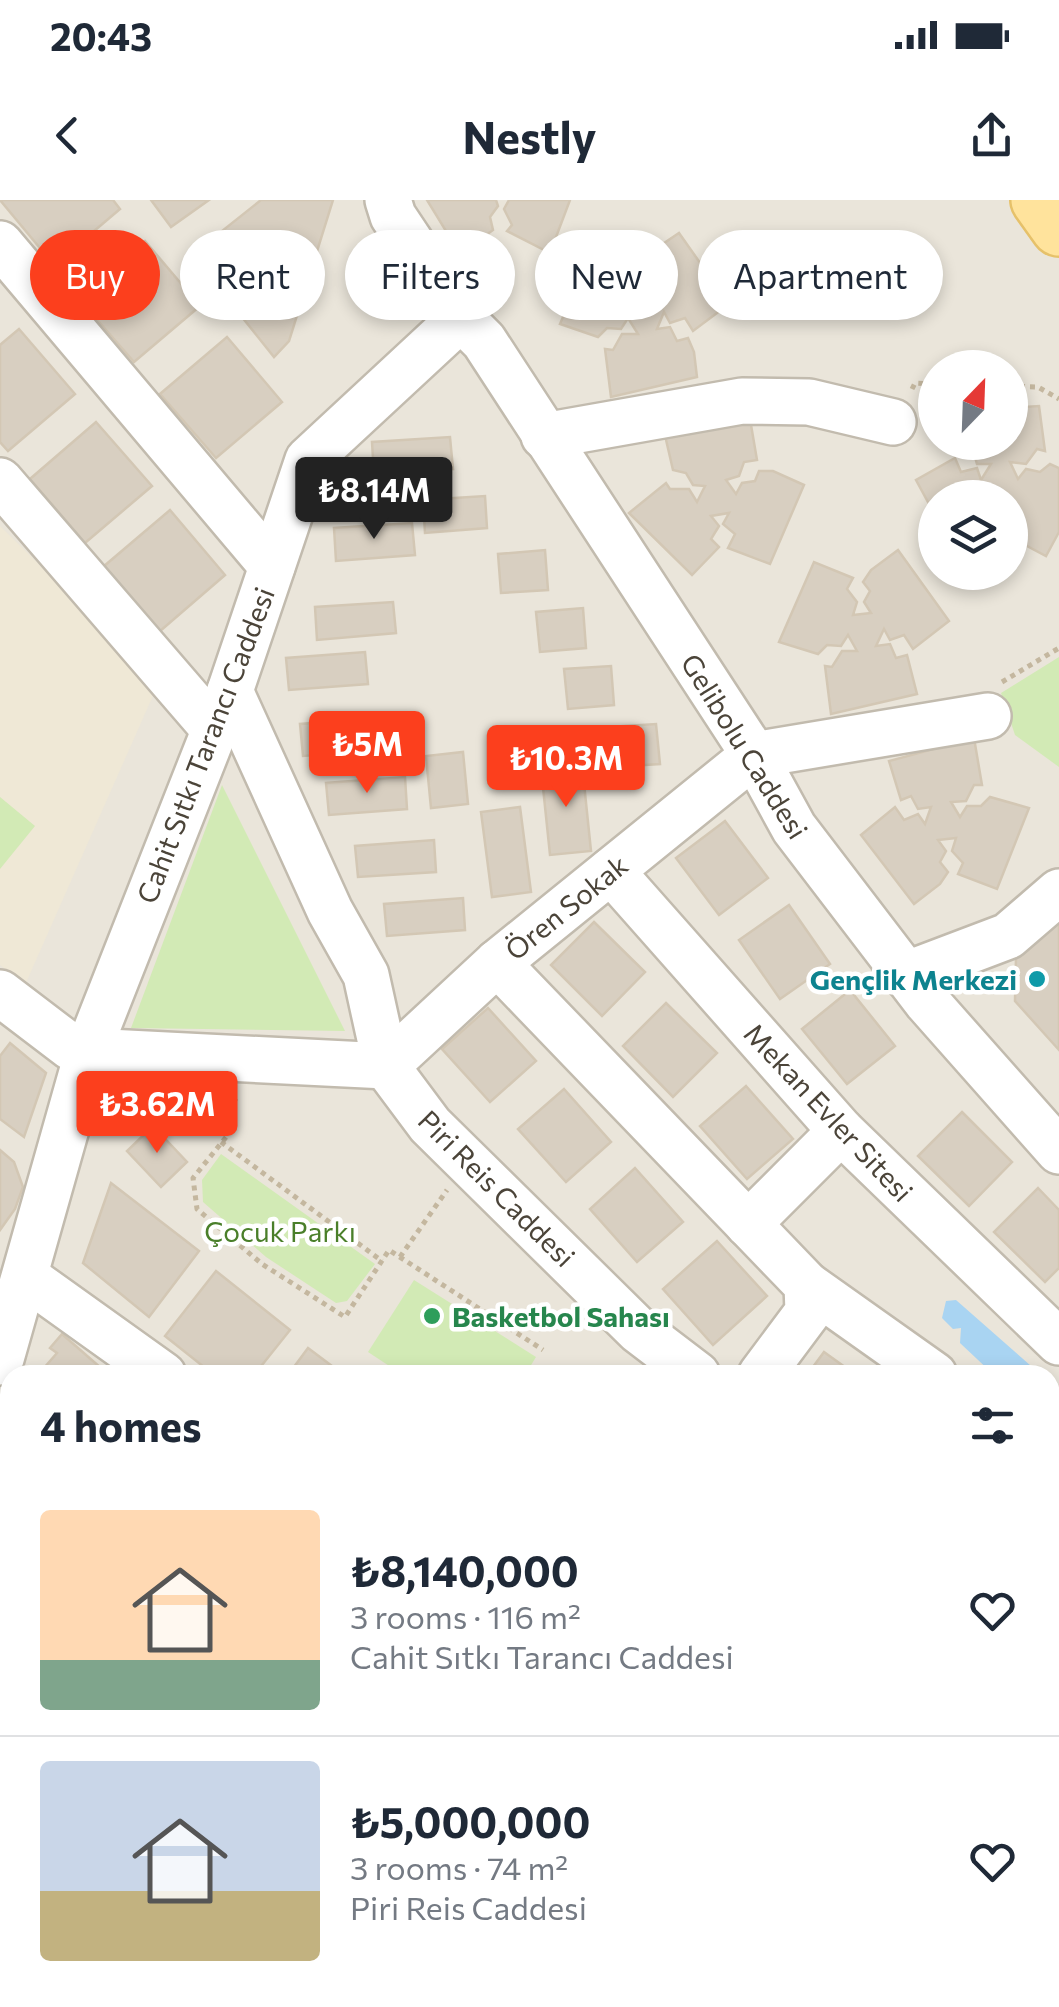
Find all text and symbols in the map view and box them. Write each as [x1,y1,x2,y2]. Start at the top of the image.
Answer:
text: 20:43 [50,12,152,59]
icon: back [40,108,95,163]
text: Nestly [462,108,597,163]
icon: share [964,108,1019,163]
chip: Buy [30,230,160,320]
chip: Rent [180,230,325,320]
chip: Filters [345,230,515,320]
chip: New [535,230,678,320]
chip: Apartment [698,230,943,320]
north arrow [918,350,1028,460]
map controls [918,350,1028,590]
pin: ₺8.14M [293,457,455,542]
text: ₺8.14M [317,469,431,509]
button: layers [918,480,1028,590]
street label: Cahit Sıtkı Tarancı Caddesi [129,582,281,908]
street label: Gelibolu Caddesi [674,647,816,845]
pin: ₺5M [319,711,415,796]
text: ₺5M [331,723,403,763]
pin: ₺10.3M [485,725,647,810]
text: ₺10.3M [509,737,623,777]
street label: Ören Sokak [498,847,634,967]
place label: Gençlik Merkezi [810,962,1017,996]
marker: Gençlik Merkezi [1026,968,1048,990]
street label: Mekan Evler Sitesi [738,1016,920,1208]
pin: ₺3.62M [76,1071,238,1156]
text: ₺3.62M [99,1083,215,1123]
street label: Piri Reis Caddesi [412,1103,582,1273]
park label: Çocuk Parkı [204,1214,356,1248]
place label: Basketbol Sahası [452,1299,670,1333]
marker: Basketbol Sahası [421,1305,443,1327]
icon: filters [965,1398,1020,1453]
text: 4 homes [40,1399,202,1451]
text: ₺8,140,000 [350,1544,579,1596]
icon: home [120,1550,240,1670]
icon: heart [965,1583,1020,1638]
text: 3 rooms · 116 m² [350,1596,581,1636]
text: Cahit Sıtkı Tarancı Caddesi [350,1636,734,1676]
text: ₺5,000,000 [350,1795,590,1847]
icon: home [120,1801,240,1921]
icon: heart [965,1834,1020,1889]
text: 3 rooms · 74 m² [350,1847,568,1887]
text: Piri Reis Caddesi [350,1887,587,1927]

